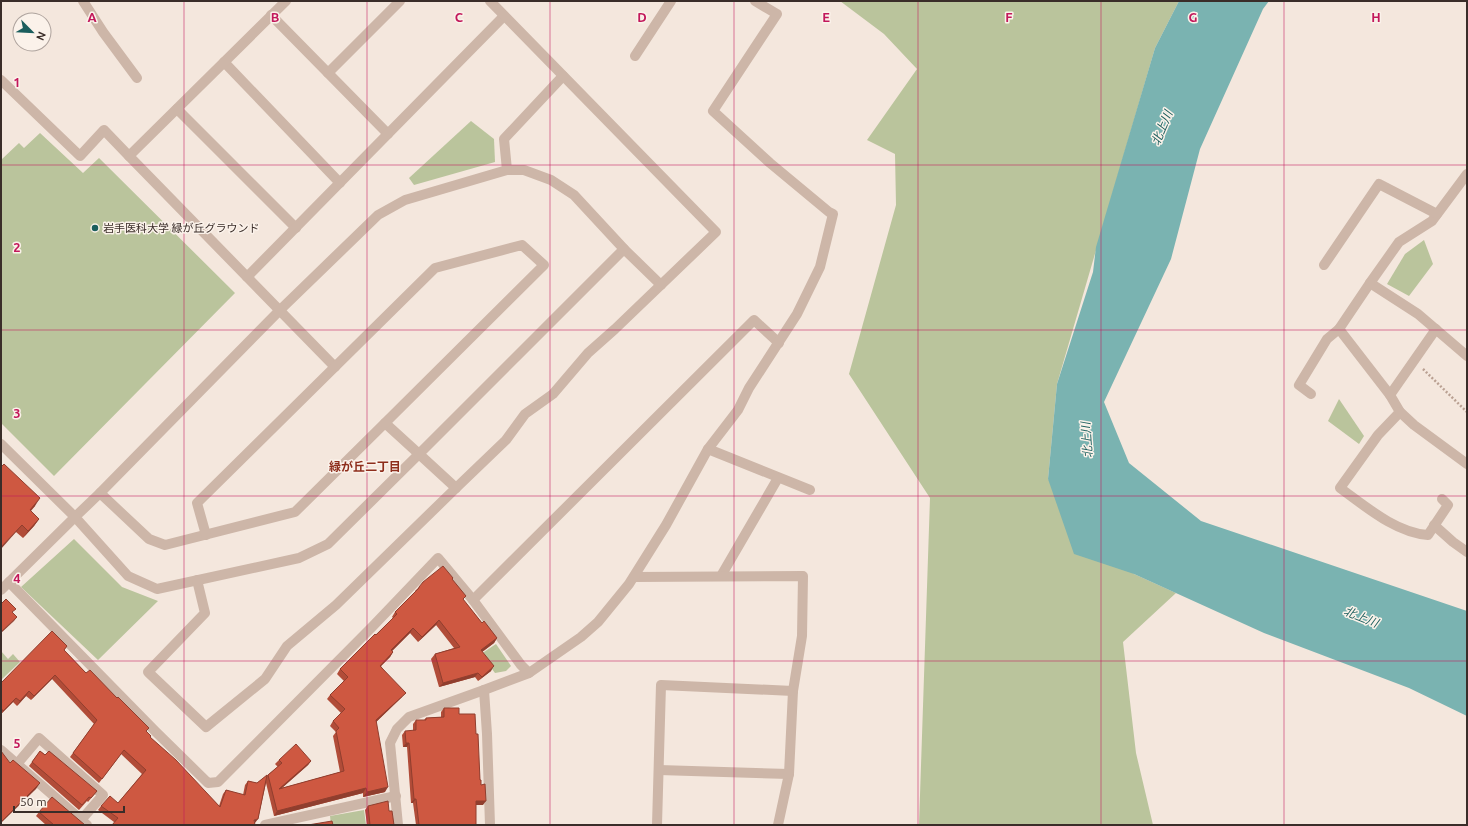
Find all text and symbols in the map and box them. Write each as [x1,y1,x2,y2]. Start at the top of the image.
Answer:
text: A [87,10,97,24]
text: B [271,10,280,24]
text: C [455,10,464,24]
text: D [637,10,647,24]
text: E [822,10,830,24]
text: F [1005,10,1013,24]
text: G [1189,10,1198,24]
text: H [1371,10,1381,24]
north arrow [12,12,52,52]
text: N [34,30,48,42]
text: 1 [13,75,21,89]
water label: 北上川 [1149,107,1175,147]
place label: 岩手医科大学 緑が丘グラウンド [103,222,260,234]
marker: 岩手医科大学 緑が丘グラウンド [90,223,100,233]
text: 2 [13,240,21,254]
text: 3 [13,406,21,420]
water label: 北上川 [1079,420,1094,458]
district label: 緑が丘二丁目 [329,460,401,473]
text: 4 [13,571,21,585]
water label: 北上川 [1342,604,1382,630]
text: 5 [13,736,21,750]
scale bar [14,788,124,814]
text: 50 m [20,795,47,808]

